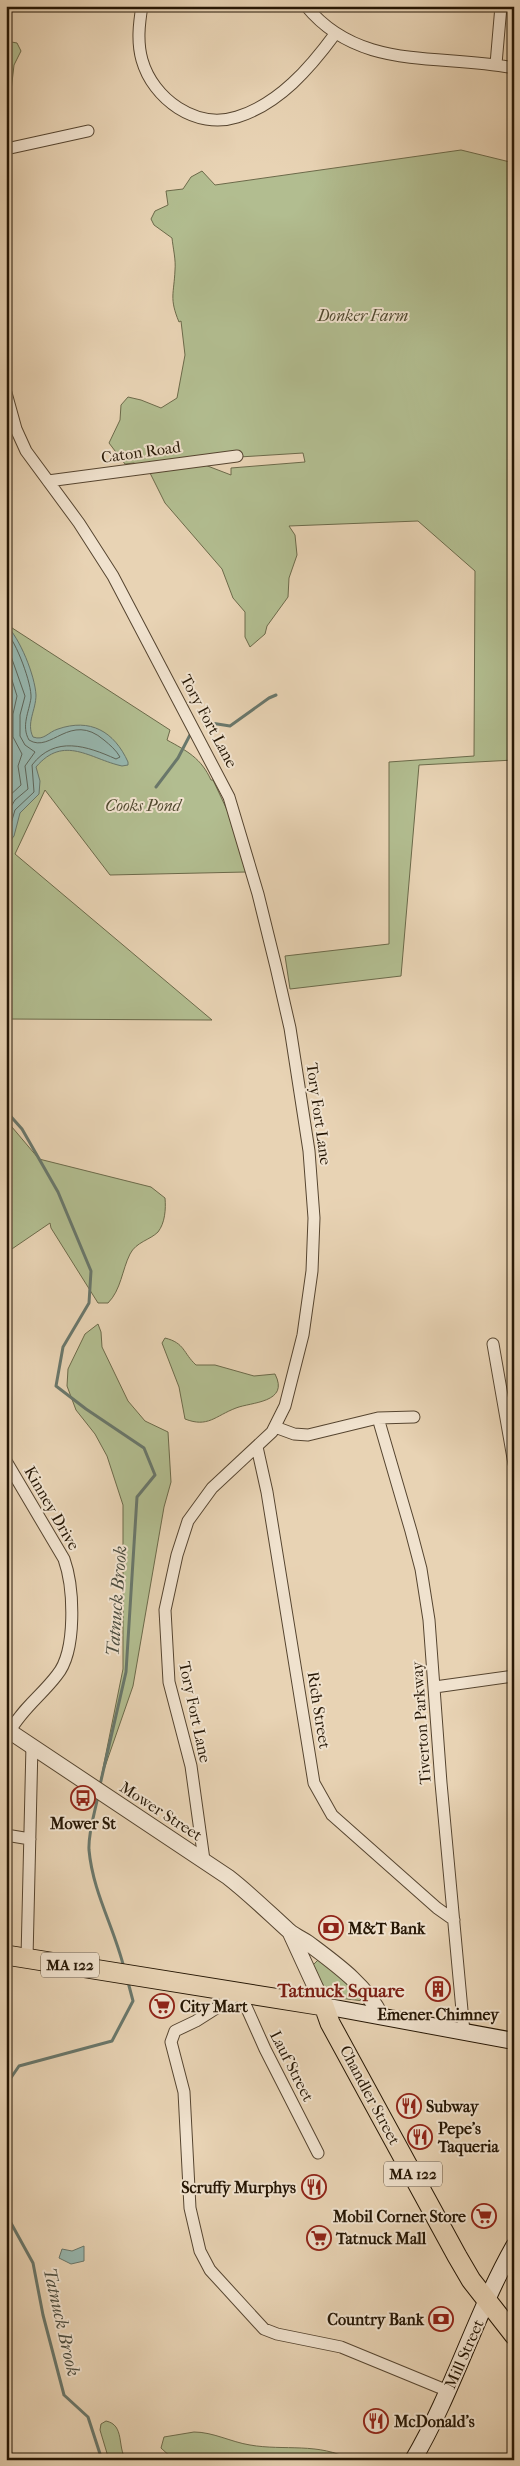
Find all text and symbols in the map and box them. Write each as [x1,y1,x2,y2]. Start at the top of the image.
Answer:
park label: Donker Farm [317,306,409,325]
street label: Caton Road [100,437,182,467]
street label: Tory Fort Lane [176,671,242,771]
park label: Cooks Pond [105,796,183,815]
street label: Tory Fort Lane [302,1062,336,1166]
street label: Kinney Drive [20,1463,84,1553]
water label: Tatnuck Brook [103,1545,131,1657]
street label: Tory Fort Lane [175,1660,215,1764]
street label: Tiverton Parkway [407,1660,435,1785]
street label: Rich Street [304,1670,335,1750]
street label: Mower Street [116,1777,206,1845]
bus stop icon: Mower St [70,1785,96,1811]
place label: Mower St [49,1814,116,1833]
bank icon: M&T Bank [318,1915,344,1941]
place label: M&T Bank [347,1919,426,1938]
road number: MA 122 [41,1952,99,1978]
building icon: Emener Chimney [425,1976,451,2002]
district label: Tatnuck Square [276,1980,405,2002]
supermarket icon: City Mart [149,1993,175,2019]
place label: City Mart [180,1997,248,2017]
place label: Emener Chimney [377,2005,500,2025]
street label: Lauf Street [266,2027,318,2105]
street label: Chandler Street [336,2042,404,2148]
restaurant icon: Subway [396,2093,422,2119]
place label: Subway [426,2097,480,2117]
place label: Pepe's Taqueria [437,2119,500,2157]
restaurant icon: Pepe's Taqueria [407,2124,433,2150]
road number: MA 122 [384,2162,442,2186]
restaurant icon: Scruffy Murphys [301,2174,327,2200]
place label: Scruffy Murphys [181,2178,296,2198]
supermarket icon: Mobil Corner Store [471,2203,497,2229]
place label: Mobil Corner Store [332,2207,466,2226]
supermarket icon: Tatnuck Mall [306,2225,332,2251]
place label: Tatnuck Mall [335,2229,427,2248]
water label: Tatnuck Brook [38,2266,84,2378]
bank icon: Country Bank [428,2306,454,2332]
place label: Country Bank [327,2310,425,2330]
street label: Mill Street [440,2316,488,2392]
restaurant icon: McDonald's [363,2408,389,2434]
place label: McDonald's [393,2412,475,2431]

